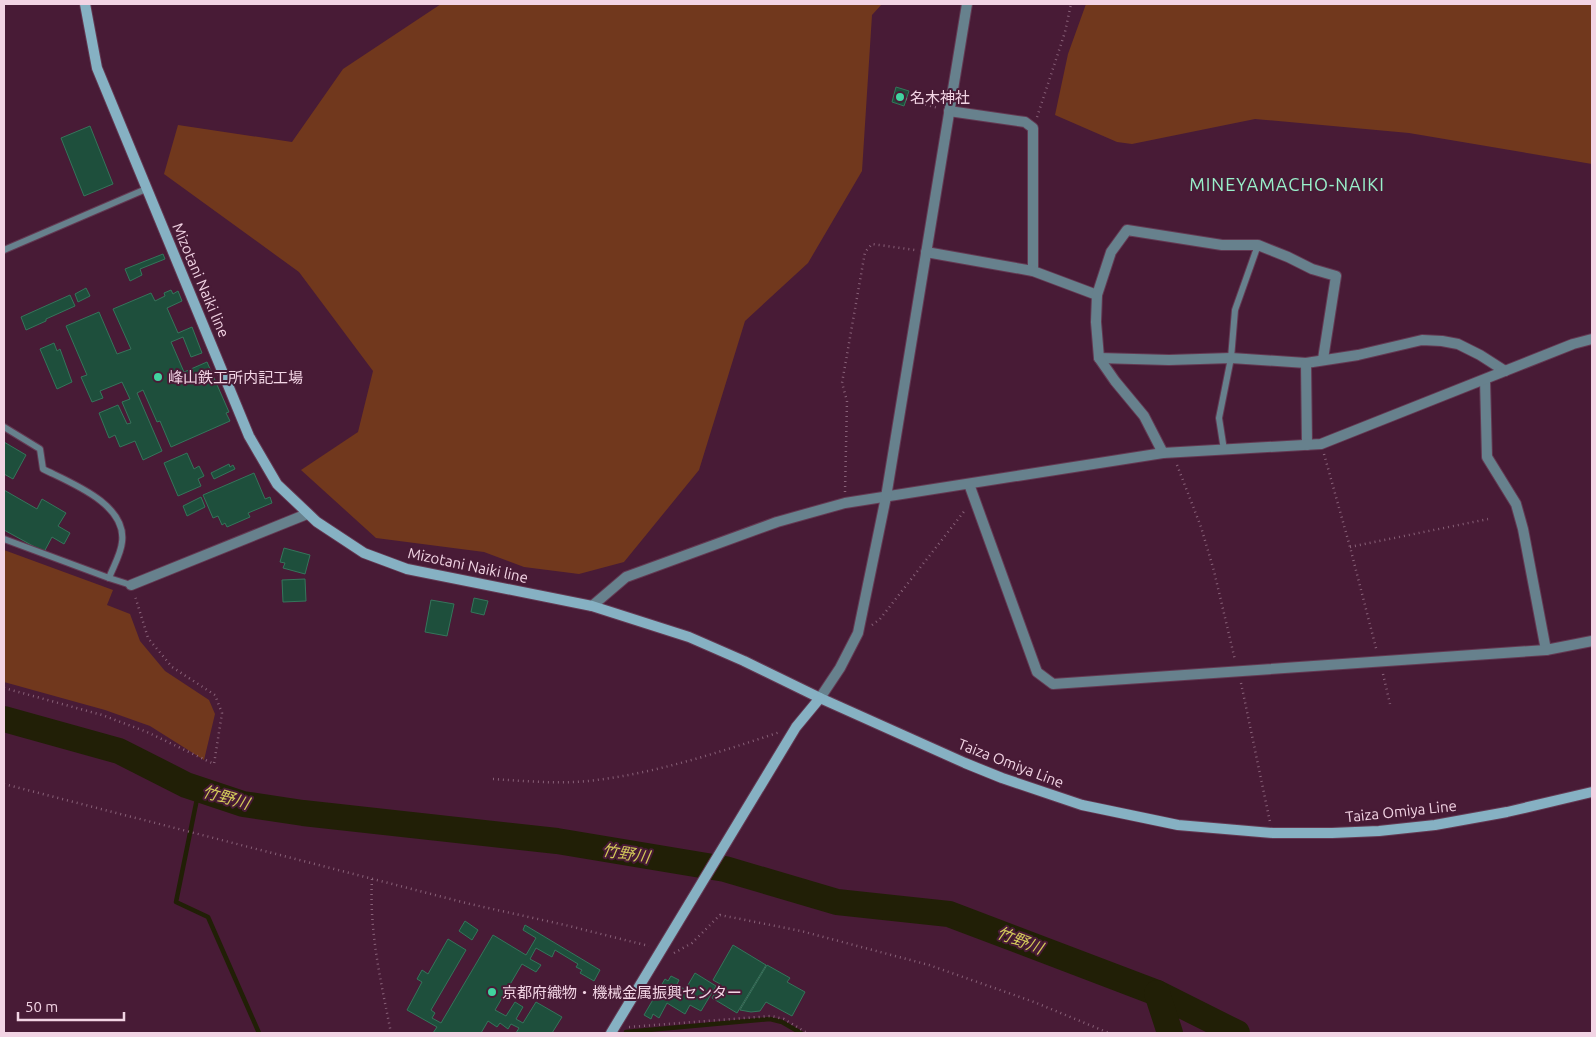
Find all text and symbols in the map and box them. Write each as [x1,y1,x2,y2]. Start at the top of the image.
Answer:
place label: 名木神社 [910,89,970,106]
marker: 名木神社 [894,91,906,103]
district label: MINEYAMACHO-NAIKI [1189,174,1385,194]
street label: Mizotani Naiki line [169,220,233,340]
place label: 峰山鉄工所内記工場 [168,369,303,386]
marker: 峰山鉄工所内記工場 [152,371,164,383]
street label: Mizotani Naiki line [406,544,530,586]
street label: Taiza Omiya Line [956,735,1066,791]
water label: 竹野川 [200,782,253,813]
street label: Taiza Omiya Line [1345,797,1457,825]
water label: 竹野川 [601,840,653,866]
water label: 竹野川 [994,923,1047,958]
place label: 京都府織物・機械金属振興センター [502,984,742,1001]
marker: 京都府織物・機械金属振興センター [486,986,498,998]
scale bar [18,990,124,1022]
text: 50 m [25,998,58,1015]

